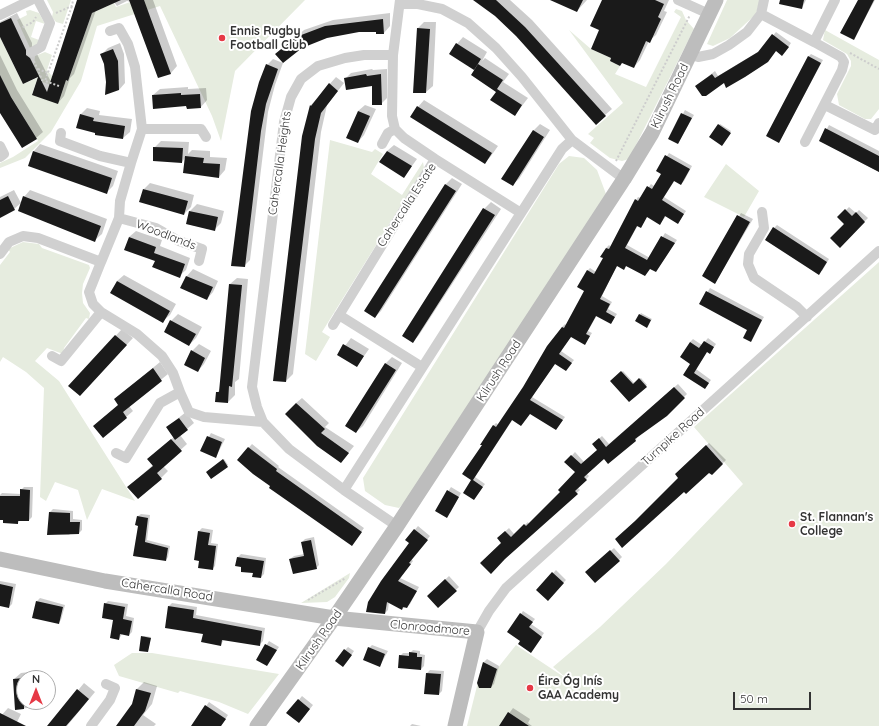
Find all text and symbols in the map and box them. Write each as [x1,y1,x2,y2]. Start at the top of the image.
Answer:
place label: Ennis Rugby Football Club [230,24,307,52]
marker: Ennis Rugby Football Club [217,33,227,43]
street label: Kilrush Road [648,61,692,131]
street label: Cahercalla Heights [266,110,294,216]
street label: Cahercalla Estate [374,160,440,250]
street label: Woodlands [134,217,198,253]
street label: Kilrush Road [474,338,524,404]
street label: Turnpike Road [638,405,708,469]
place label: St. Flannan's College [800,510,873,538]
marker: St. Flannan's College [787,519,797,529]
street label: Cahercalla Road [120,576,214,604]
street label: Kilrush Road [293,607,345,673]
street label: Clonroadmore [389,617,471,639]
north arrow [16,670,56,710]
text: N [32,672,40,686]
place label: Éire Óg Inís GAA Academy [538,674,619,702]
marker: Éire Óg Inís GAA Academy [525,683,535,693]
scale bar [735,684,813,710]
text: 50 m [740,691,768,706]

